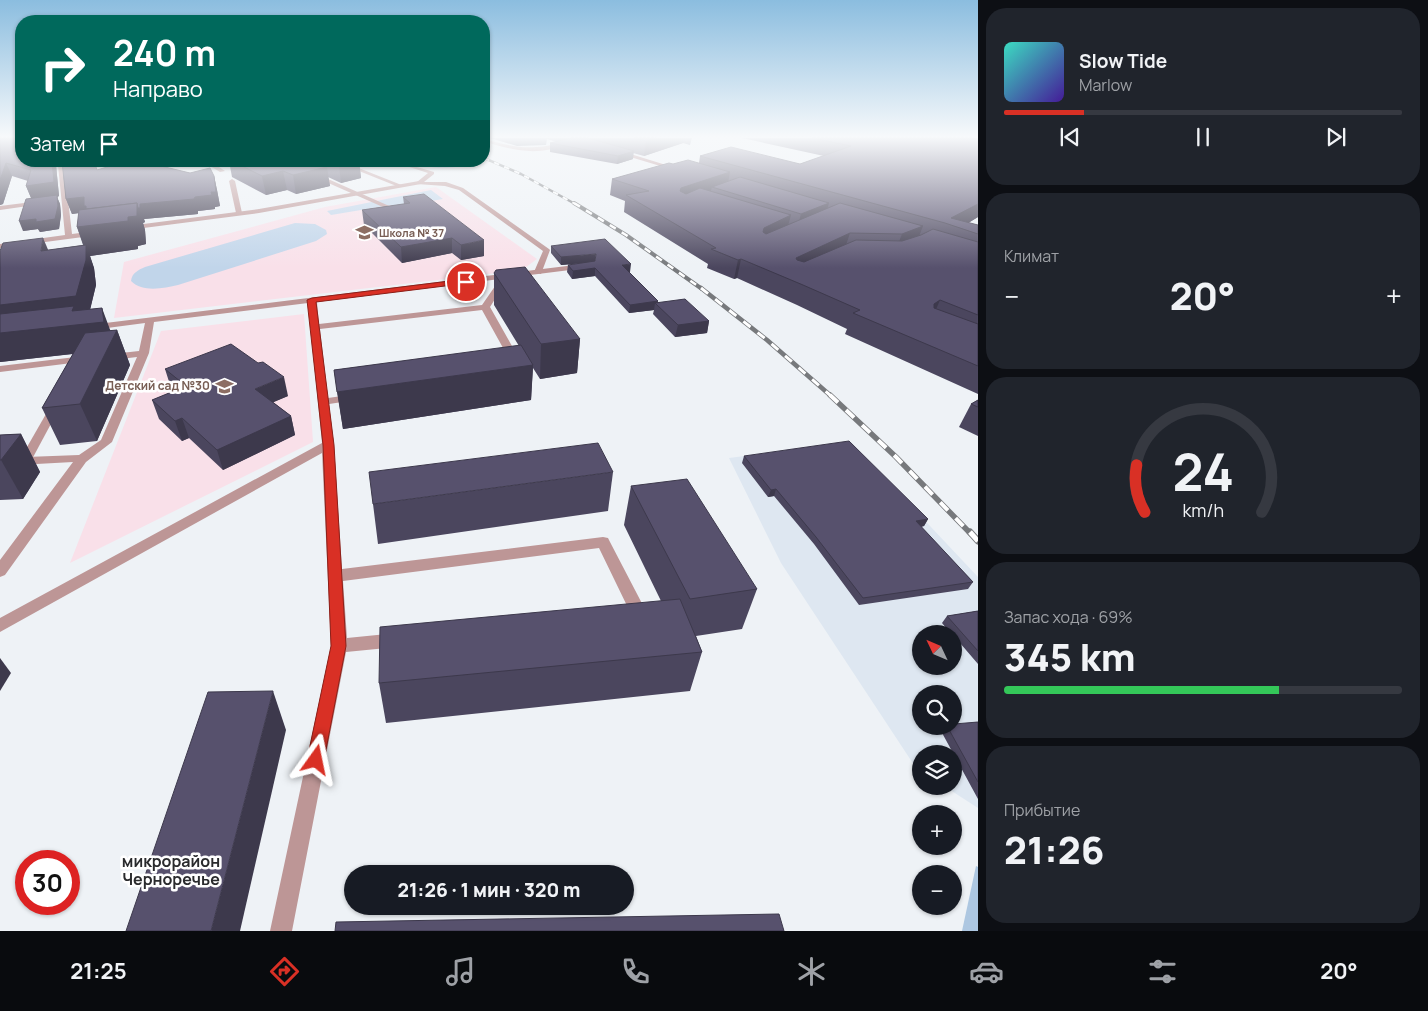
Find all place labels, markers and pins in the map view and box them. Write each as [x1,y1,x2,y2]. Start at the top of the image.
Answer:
school or university icon: Школа № 37 [355,223,375,243]
place label: Школа № 37 [379,225,444,240]
pin [445,261,487,303]
school or university icon: Детский сад №30 [214,376,234,396]
place label: Детский сад №30 [105,377,210,394]

